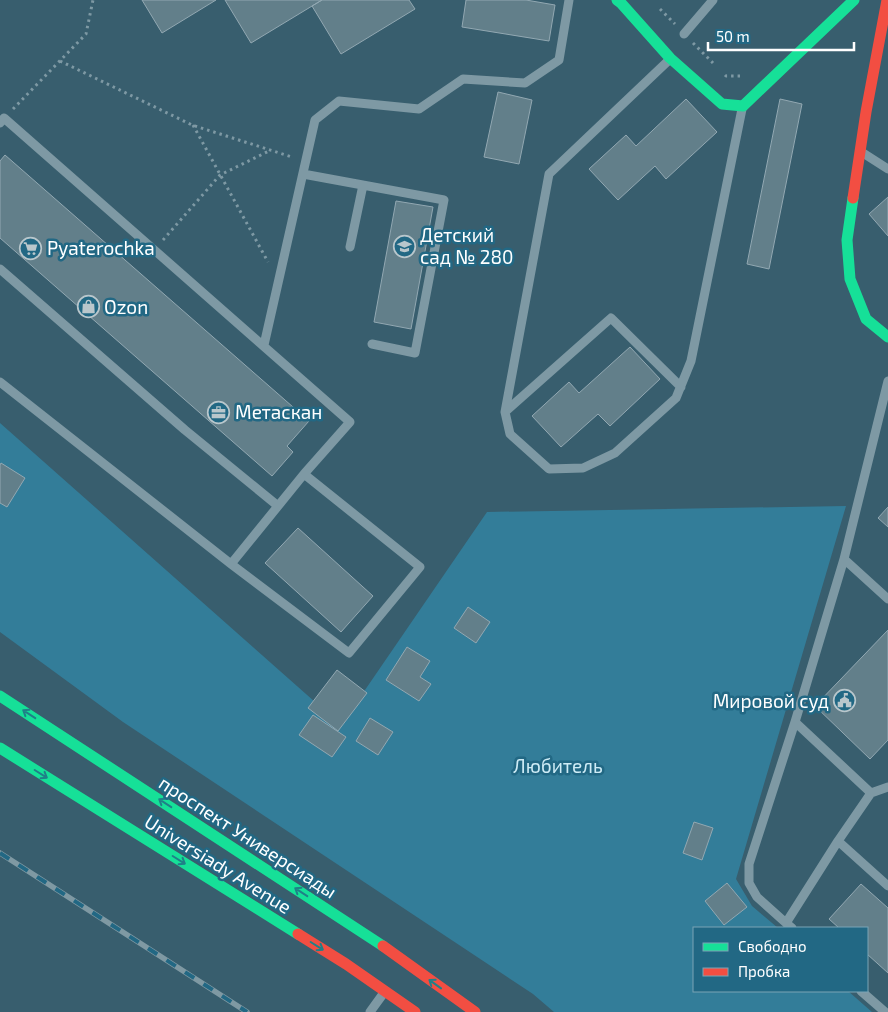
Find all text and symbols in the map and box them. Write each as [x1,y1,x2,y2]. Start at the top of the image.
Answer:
scale bar [708,20,854,52]
text: 50 m [716,27,750,45]
place label: Детский сад № 280 [420,223,513,268]
school or university icon: Детский сад № 280 [392,234,416,258]
supermarket icon: Pyaterochka [19,236,43,260]
place label: Pyaterochka [47,236,155,259]
shop icon: Ozon [76,295,100,319]
place label: Ozon [104,295,148,318]
office icon: Метаскан [207,400,231,424]
place label: Метаскан [235,400,322,423]
place label: Мировой суд [713,689,829,713]
public building icon: Мировой суд [833,689,857,713]
one-way arrow [22,709,36,719]
park label: Любитель [513,754,603,777]
one-way arrow [34,769,48,779]
street label: проспект Универсиады [155,771,341,903]
one-way arrow [158,798,172,808]
street label: Universiady Avenue [141,809,296,918]
one-way arrow [172,855,186,865]
one-way arrow [294,887,308,897]
legend [693,927,868,992]
text: Свободно [738,937,807,955]
one-way arrow [310,941,324,951]
text: Пробка [738,962,790,980]
one-way arrow [428,979,442,989]

